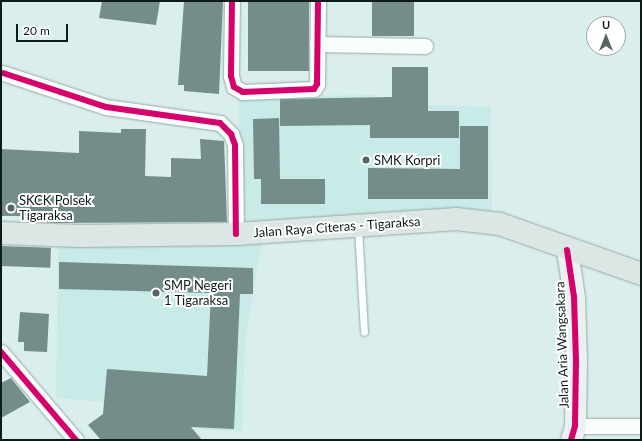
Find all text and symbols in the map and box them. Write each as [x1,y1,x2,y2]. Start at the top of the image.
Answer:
scale bar [18,16,70,42]
north arrow [586,16,626,56]
text: U [602,18,610,31]
text: 20 m [23,23,50,38]
place label: SMK Korpri [374,152,440,168]
marker: SMK Korpri [361,155,371,165]
place label: SKCK Polsek Tigaraksa [19,193,92,224]
marker: SKCK Polsek Tigaraksa [6,203,16,213]
street label: Jalan Raya Citeras - Tigaraksa [253,213,421,241]
place label: SMP Negeri 1 Tigaraksa [164,278,232,309]
street label: Jalan Aria Wangsakara [552,281,572,409]
marker: SMP Negeri 1 Tigaraksa [151,288,161,298]

